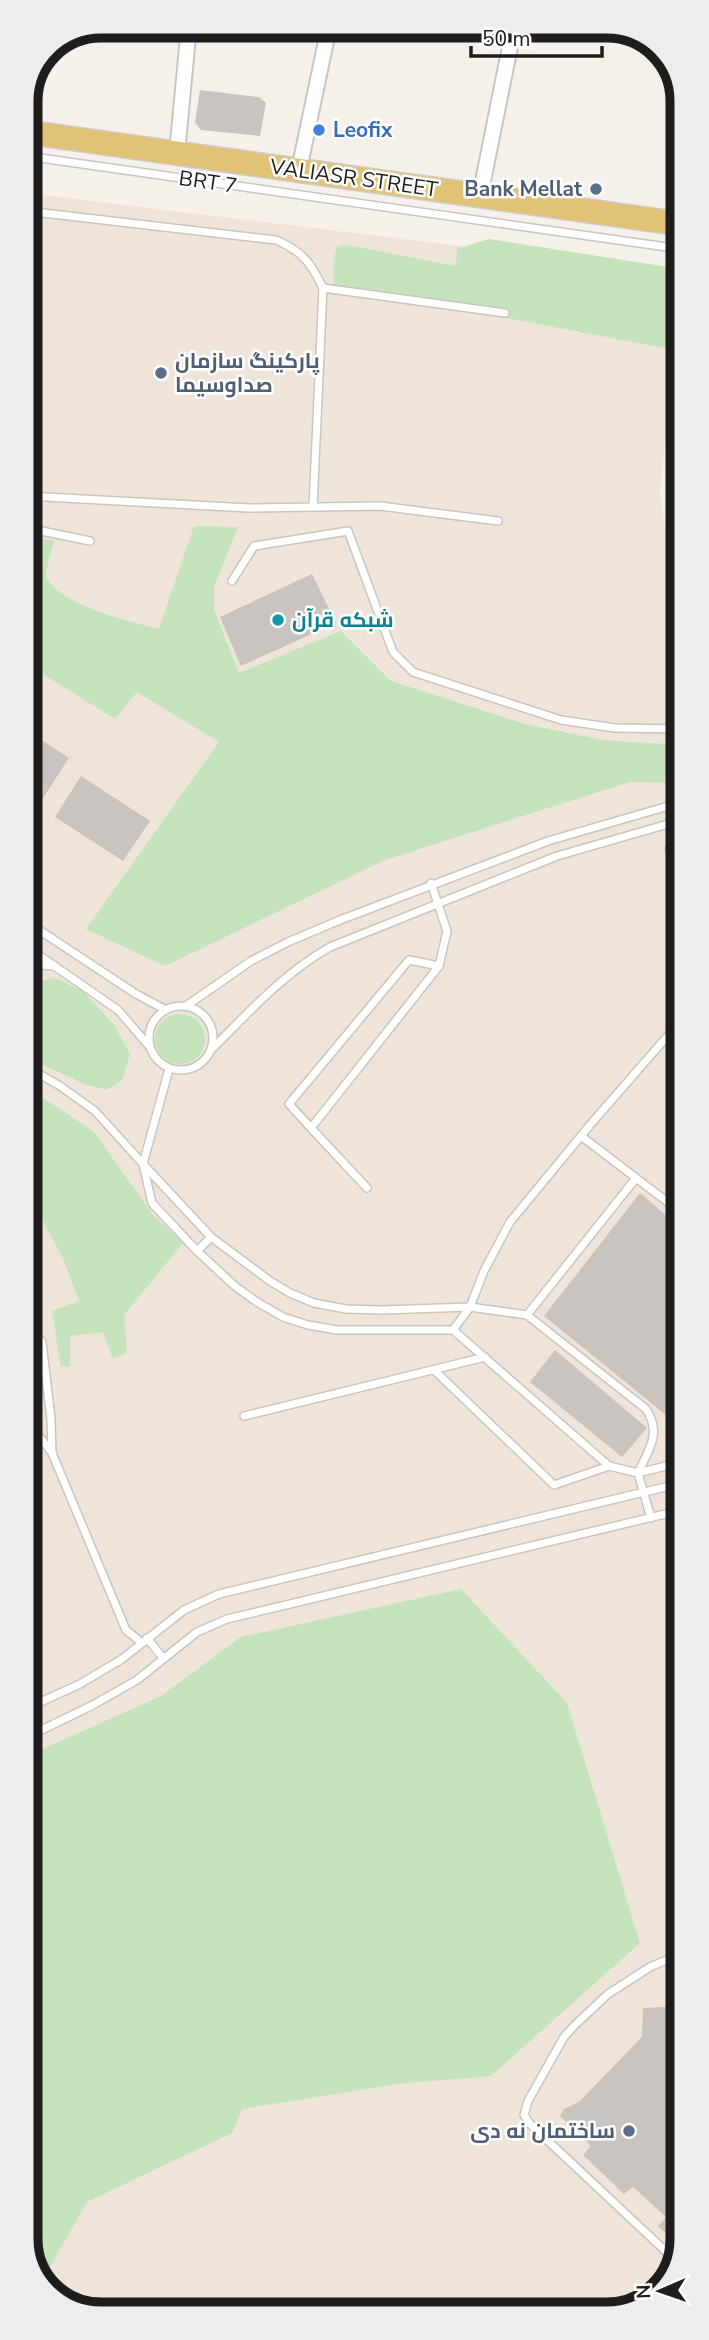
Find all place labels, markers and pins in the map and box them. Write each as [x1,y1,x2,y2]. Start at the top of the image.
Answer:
place label: Leofix [333,116,393,144]
marker: Leofix [311,122,327,138]
place label: Bank Mellat [464,175,583,203]
marker: Bank Mellat [588,181,604,197]
place label: پارکینگ سازمان صداوسیما [175,347,320,399]
marker: پارکینگ سازمان صداوسیما [153,365,169,381]
place label: شبکه قرآن [292,606,394,634]
marker: شبکه قرآن [270,612,286,628]
place label: ساختمان نه دی [470,2117,615,2145]
marker: ساختمان نه دی [621,2123,637,2139]

